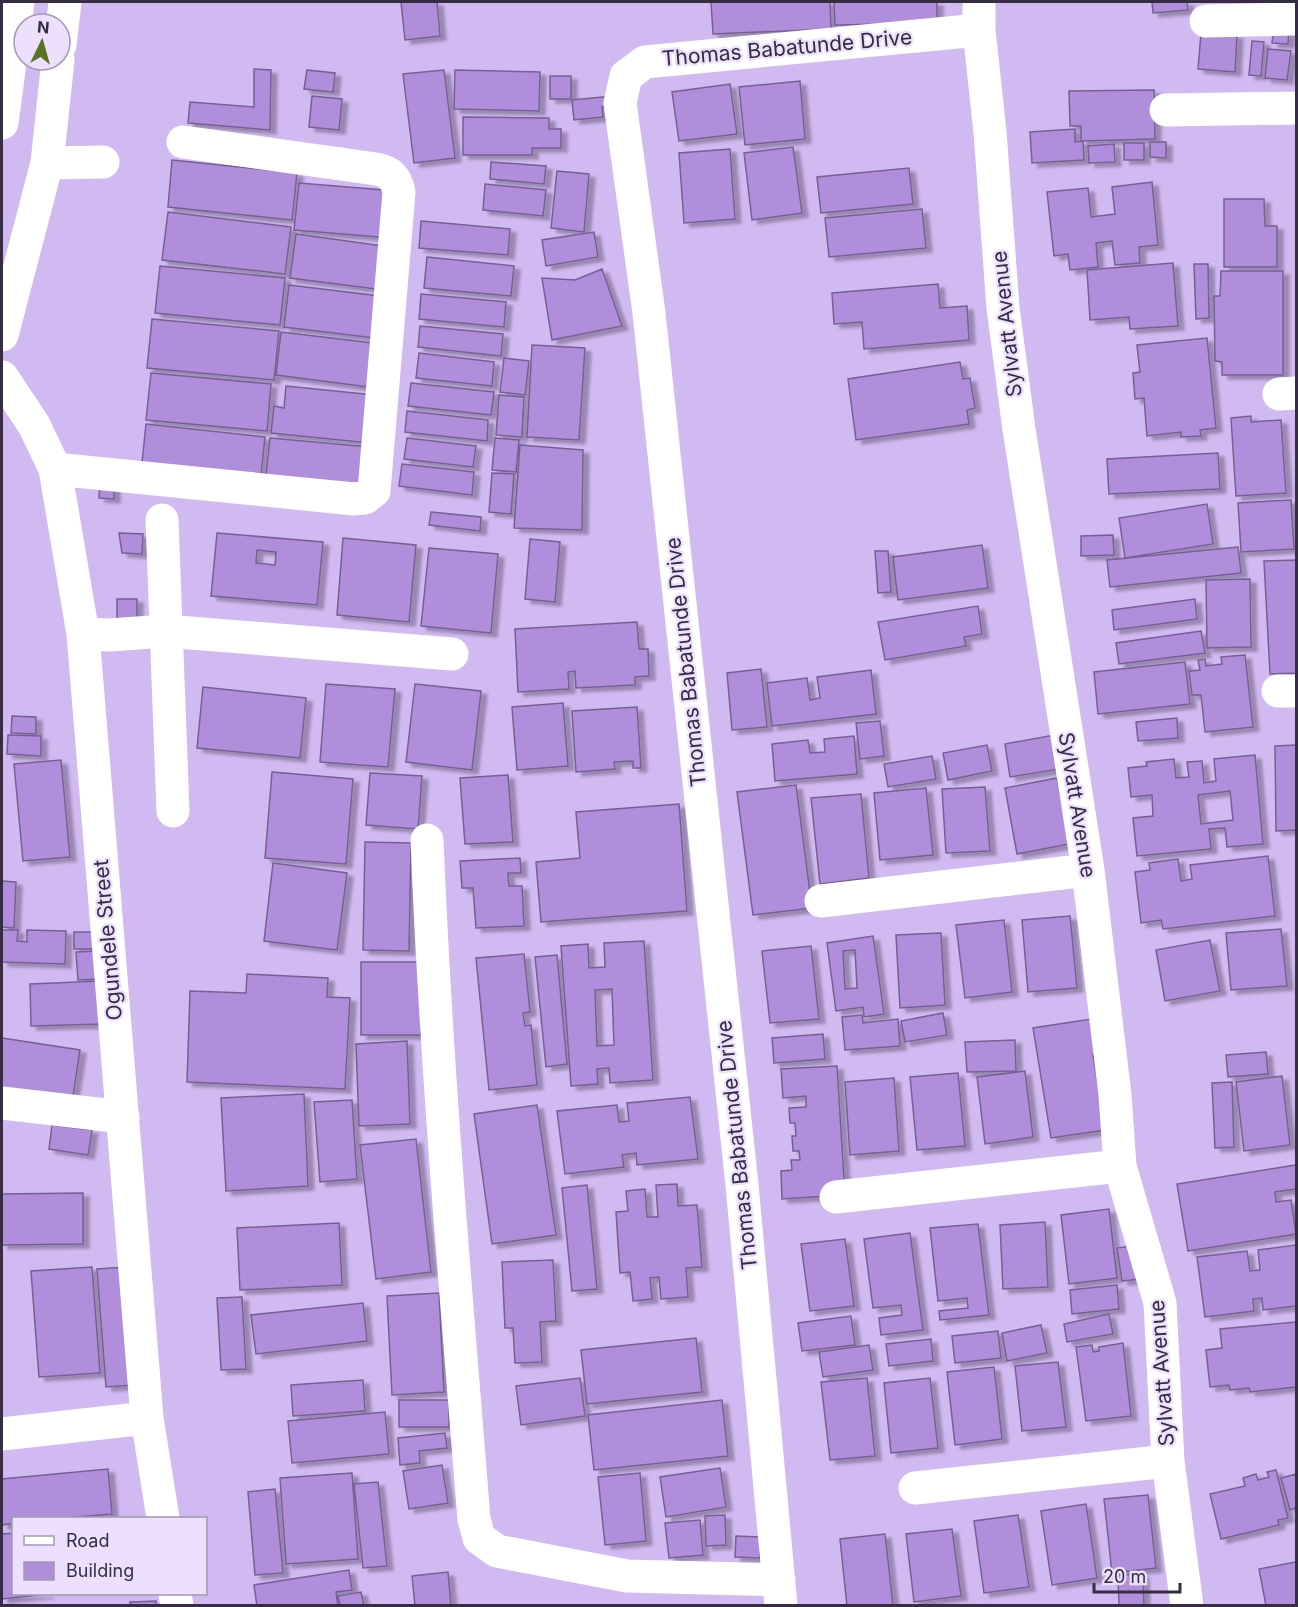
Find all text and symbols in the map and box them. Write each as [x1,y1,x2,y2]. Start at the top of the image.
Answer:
north arrow [12,12,72,72]
text: N [36,17,50,38]
street label: Thomas Babatunde Drive [661,24,913,71]
street label: Sylvatt Avenue [986,250,1027,398]
street label: Thomas Babatunde Drive [660,536,711,788]
street label: Sylvatt Avenue [1054,730,1101,879]
street label: Ogundele Street [88,858,127,1022]
street label: Thomas Babatunde Drive [711,1019,762,1271]
street label: Sylvatt Avenue [1144,1299,1179,1447]
legend [12,1517,207,1595]
text: Road [66,1530,109,1551]
scale bar [1094,1556,1180,1594]
text: Building [66,1560,134,1581]
text: 20 m [1103,1566,1146,1587]

